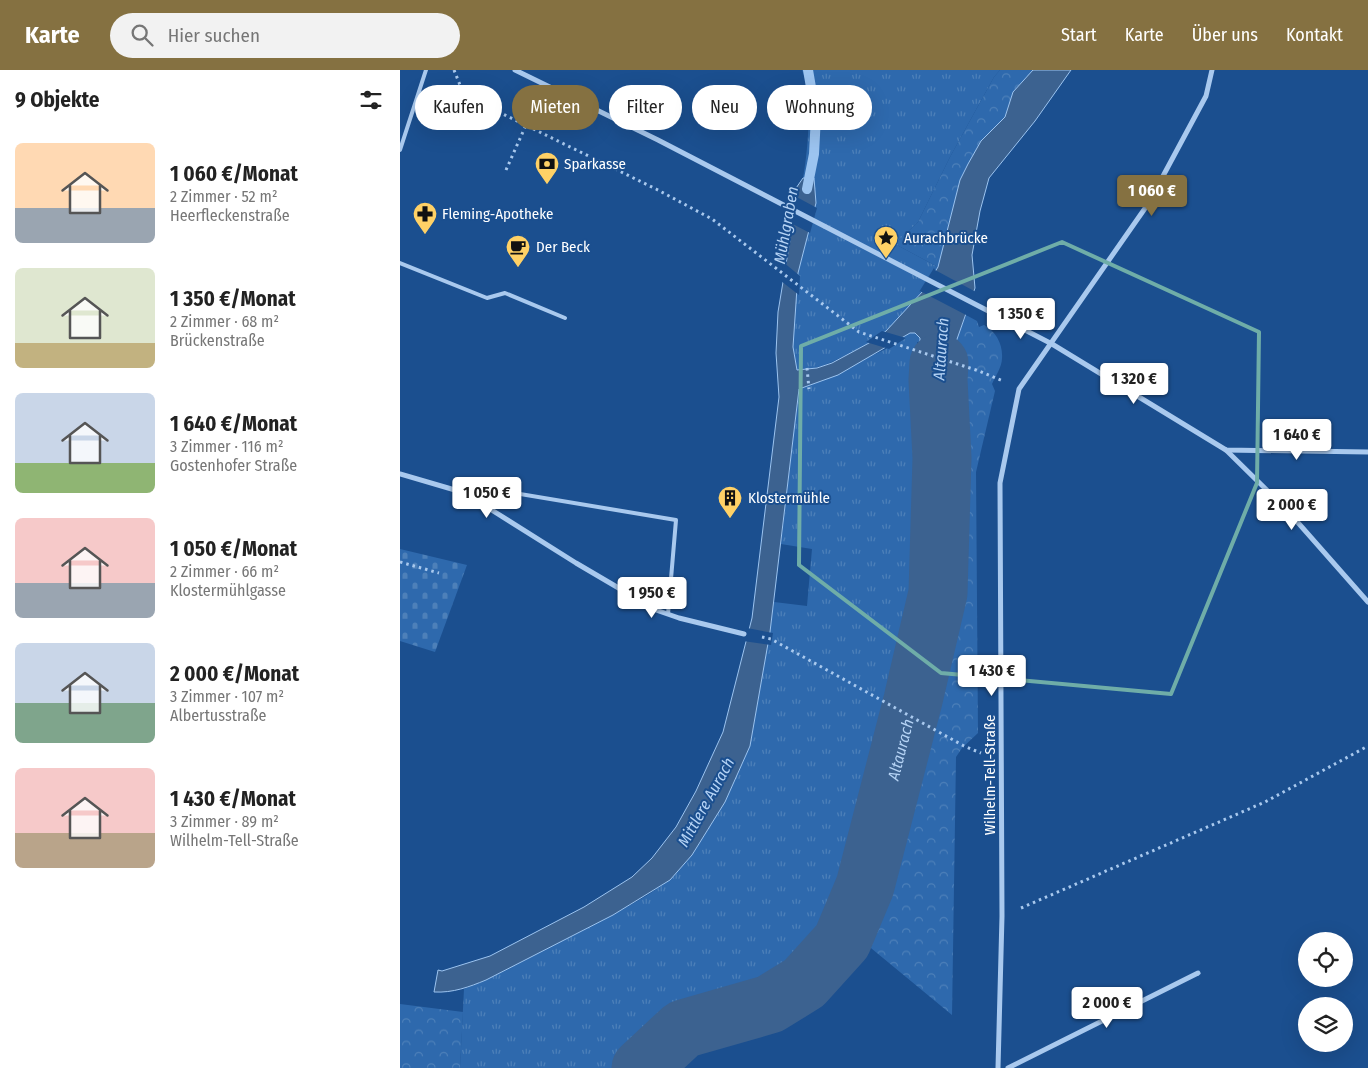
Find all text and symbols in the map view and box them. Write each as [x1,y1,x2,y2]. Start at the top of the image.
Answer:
search box [110,13,460,58]
text: Karte [25,21,80,49]
icon: search [128,21,156,49]
text: Hier suchen [168,24,260,47]
text: Start [1061,24,1097,46]
text: Karte [1125,24,1164,46]
text: Über uns [1192,24,1258,46]
text: Kontakt [1286,24,1343,46]
chip: Kaufen [415,85,502,130]
chip: Mieten [512,85,599,130]
chip: Filter [609,85,682,130]
chip: Neu [692,85,757,130]
chip: Wohnung [767,85,872,130]
icon: filters [357,86,385,114]
text: 9 Objekte [15,87,99,113]
bank icon: Sparkasse [534,151,560,185]
place label: Sparkasse [564,155,626,173]
text: 1 060 €/Monat [170,161,298,187]
icon: home [55,163,115,223]
pin: 1 060 € [1106,174,1198,217]
text: 1 060 € [1128,181,1176,200]
water label: Mühlgraben [770,185,802,265]
text: 2 Zimmer · 52 m² [170,187,277,206]
pharmacy icon: Fleming-Apotheke [412,201,438,235]
place label: Fleming-Apotheke [442,205,553,223]
text: Heerfleckenstraße [170,206,290,225]
place icon: Aurachbrücke [873,225,899,259]
place label: Aurachbrücke [904,229,988,247]
cafe icon: Der Beck [505,234,531,268]
place label: Der Beck [536,238,590,256]
text: 1 350 €/Monat [170,286,296,312]
icon: home [55,288,115,348]
pin: 1 350 € [975,298,1067,340]
text: 1 350 € [998,304,1044,323]
text: 2 Zimmer · 68 m² [170,312,279,331]
water label: Altaurach [929,317,953,382]
text: Brückenstraße [170,331,265,350]
pin: 1 320 € [1088,362,1180,405]
text: 1 320 € [1111,369,1157,388]
text: 1 640 €/Monat [170,411,297,437]
icon: home [55,413,115,473]
pin: 1 640 € [1251,418,1343,461]
text: 1 640 € [1273,425,1321,444]
text: 3 Zimmer · 116 m² [170,437,284,456]
text: Gostenhofer Straße [170,456,297,475]
pin: 1 050 € [441,476,533,519]
text: 1 050 € [463,483,511,502]
building icon: Klostermühle [717,485,743,519]
pin: 2 000 € [1246,488,1338,531]
place label: Klostermühle [748,489,830,507]
text: 2 000 € [1268,495,1316,514]
text: 1 050 €/Monat [170,536,297,562]
icon: home [55,538,115,598]
text: 2 Zimmer · 66 m² [170,562,279,581]
pin: 1 950 € [606,576,698,619]
text: Klostermühlgasse [170,581,286,600]
text: 1 950 € [629,583,675,602]
pin: 1 430 € [946,654,1038,697]
text: 2 000 €/Monat [170,661,299,687]
text: 1 430 € [969,661,1015,680]
icon: home [55,663,115,723]
text: 3 Zimmer · 107 m² [170,687,284,706]
text: Albertusstraße [170,706,266,725]
street label: Wilhelm-Tell-Straße [981,715,999,835]
water label: Altaurach [883,717,917,783]
water label: Mittlere Aurach [674,754,738,850]
text: 1 430 €/Monat [170,786,296,812]
icon: home [55,788,115,848]
text: 3 Zimmer · 89 m² [170,812,279,831]
text: Wilhelm-Tell-Straße [170,831,299,850]
map controls [1298,932,1353,1052]
button: locate [1298,932,1353,987]
pin: 2 000 € [1061,986,1153,1029]
text: 2 000 € [1083,993,1131,1012]
button: layers [1298,997,1353,1052]

